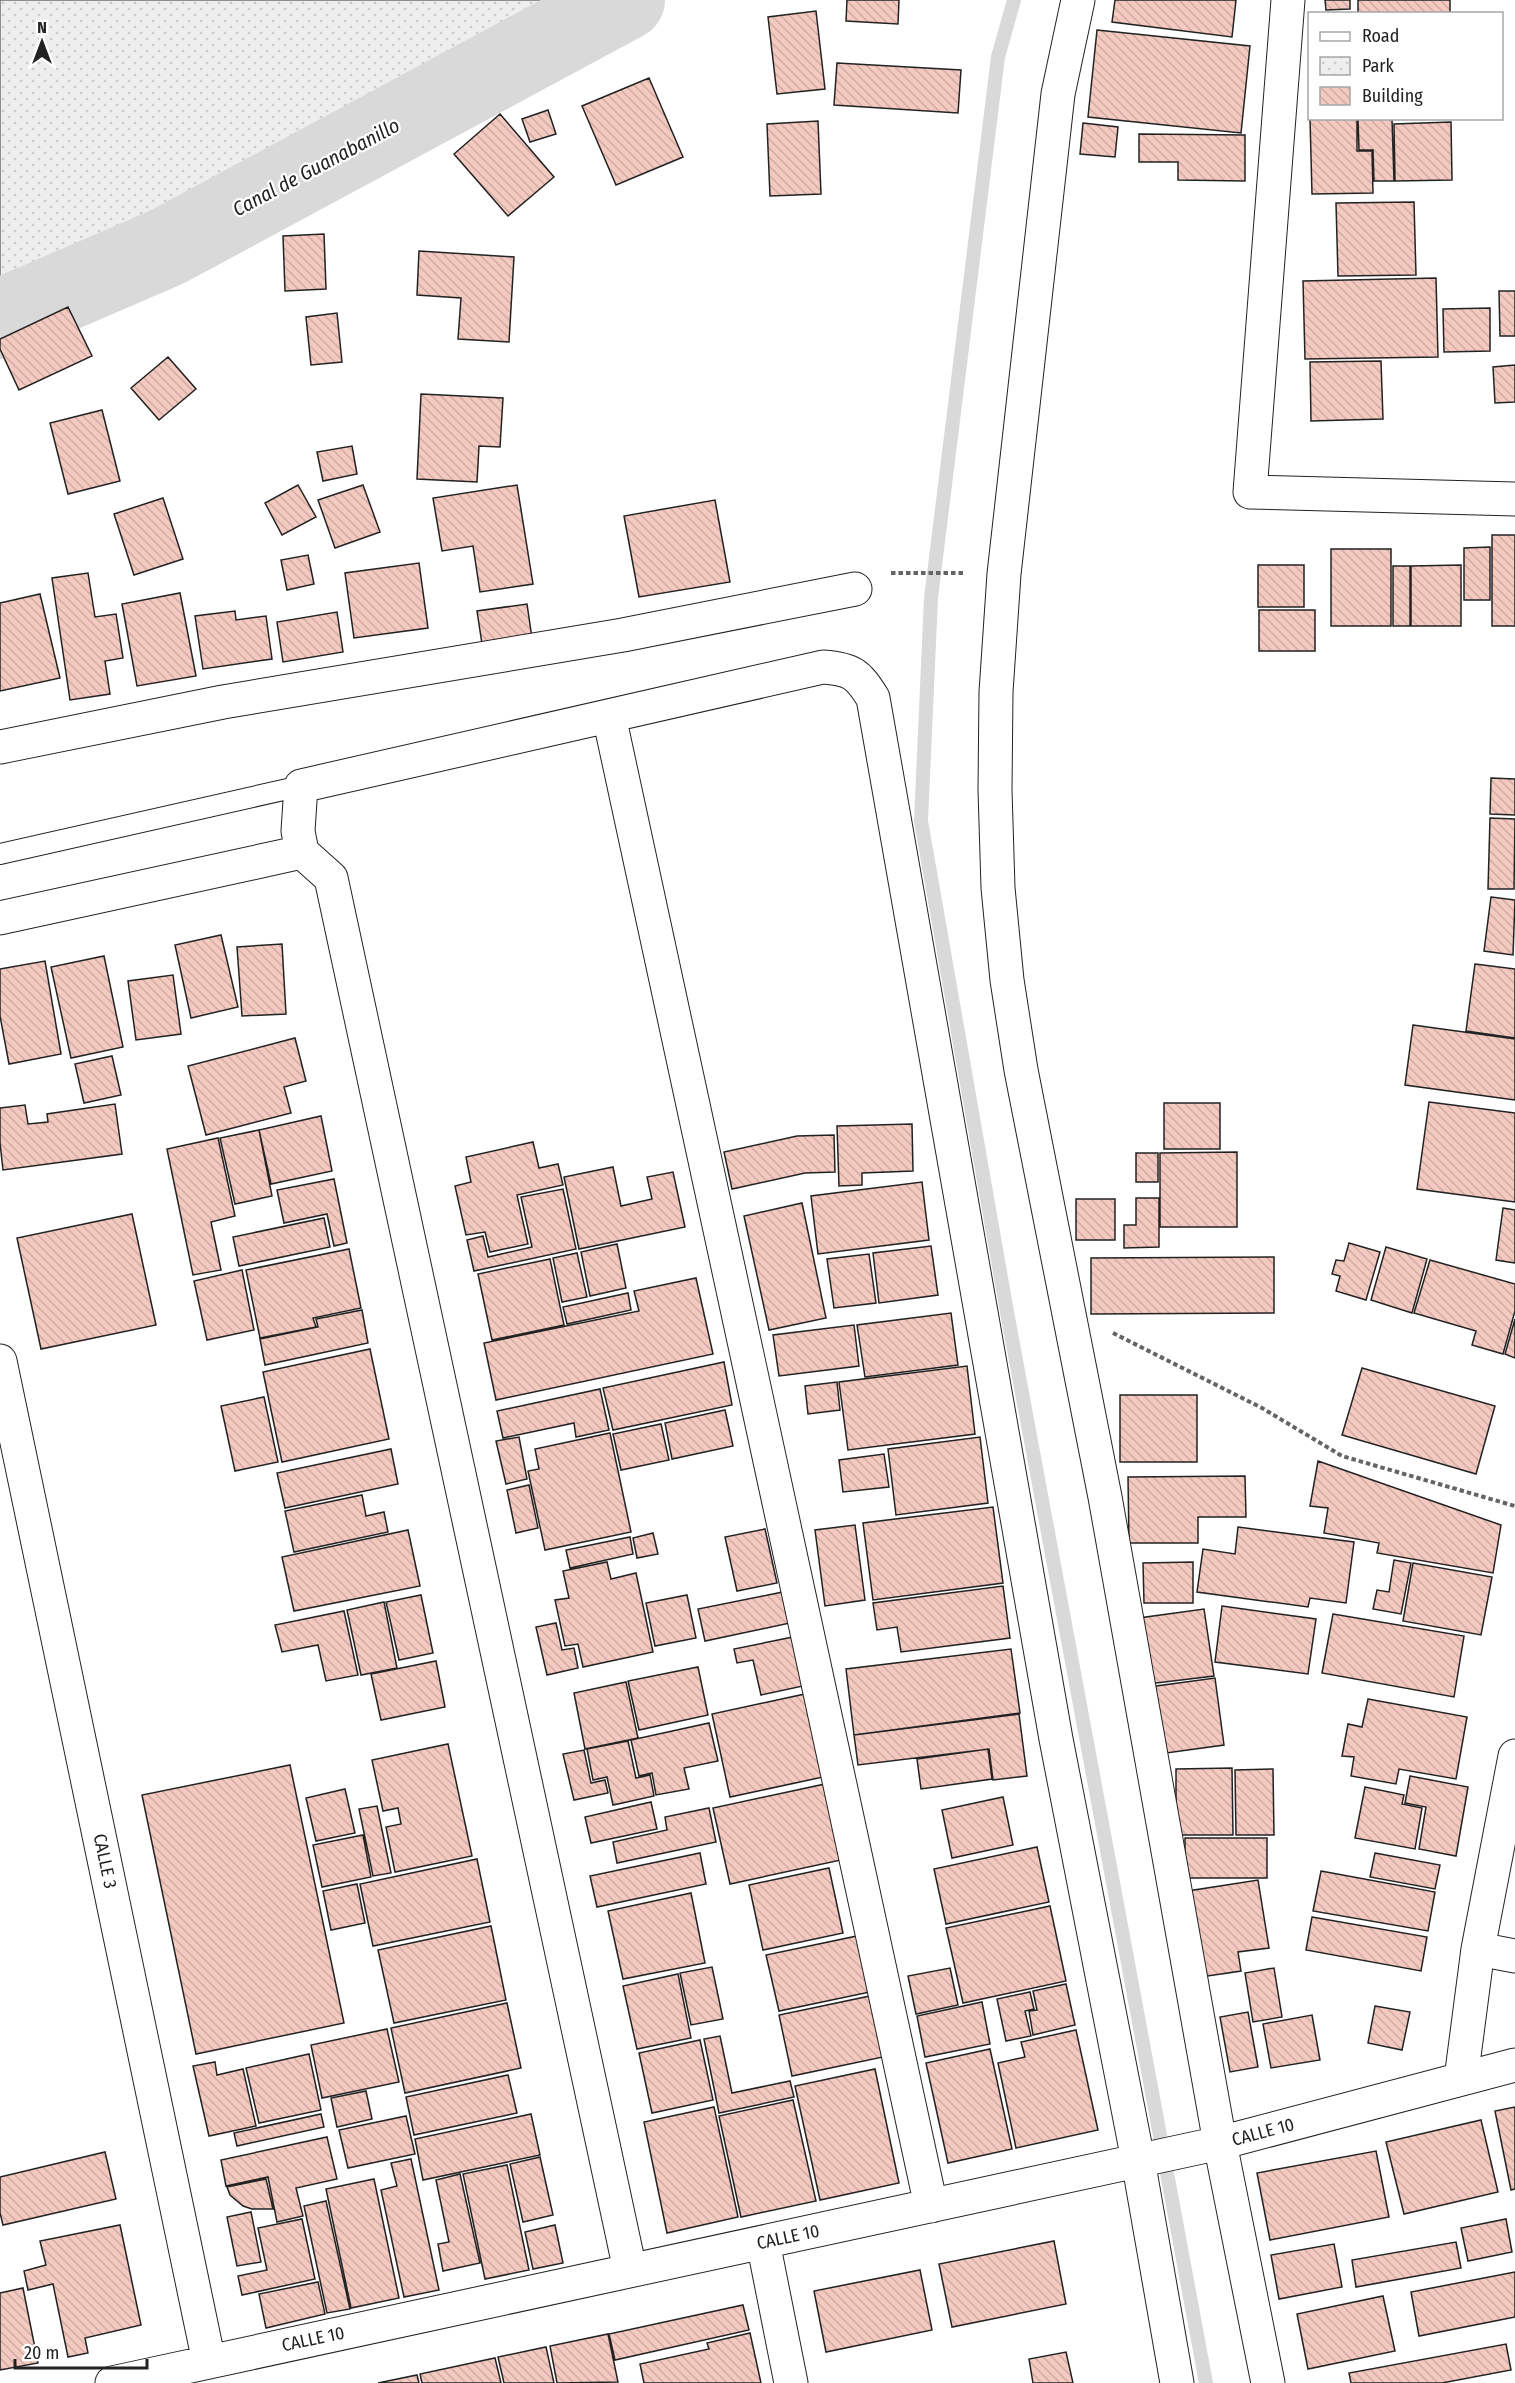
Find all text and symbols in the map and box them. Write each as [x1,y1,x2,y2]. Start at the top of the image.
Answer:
north arrow [12,12,72,72]
legend [1308,12,1503,120]
text: N [37,18,47,37]
text: Road [1362,25,1399,47]
text: Park [1362,55,1395,77]
text: Building [1362,85,1423,107]
water label: Canal de Guanabanillo [228,113,404,221]
street label: CALLE 3 [88,1832,122,1890]
street label: CALLE 10 [1229,2113,1297,2151]
street label: CALLE 10 [755,2220,821,2254]
street label: CALLE 10 [280,2322,346,2356]
scale bar [15,2332,147,2370]
text: 20 m [24,2342,59,2364]

